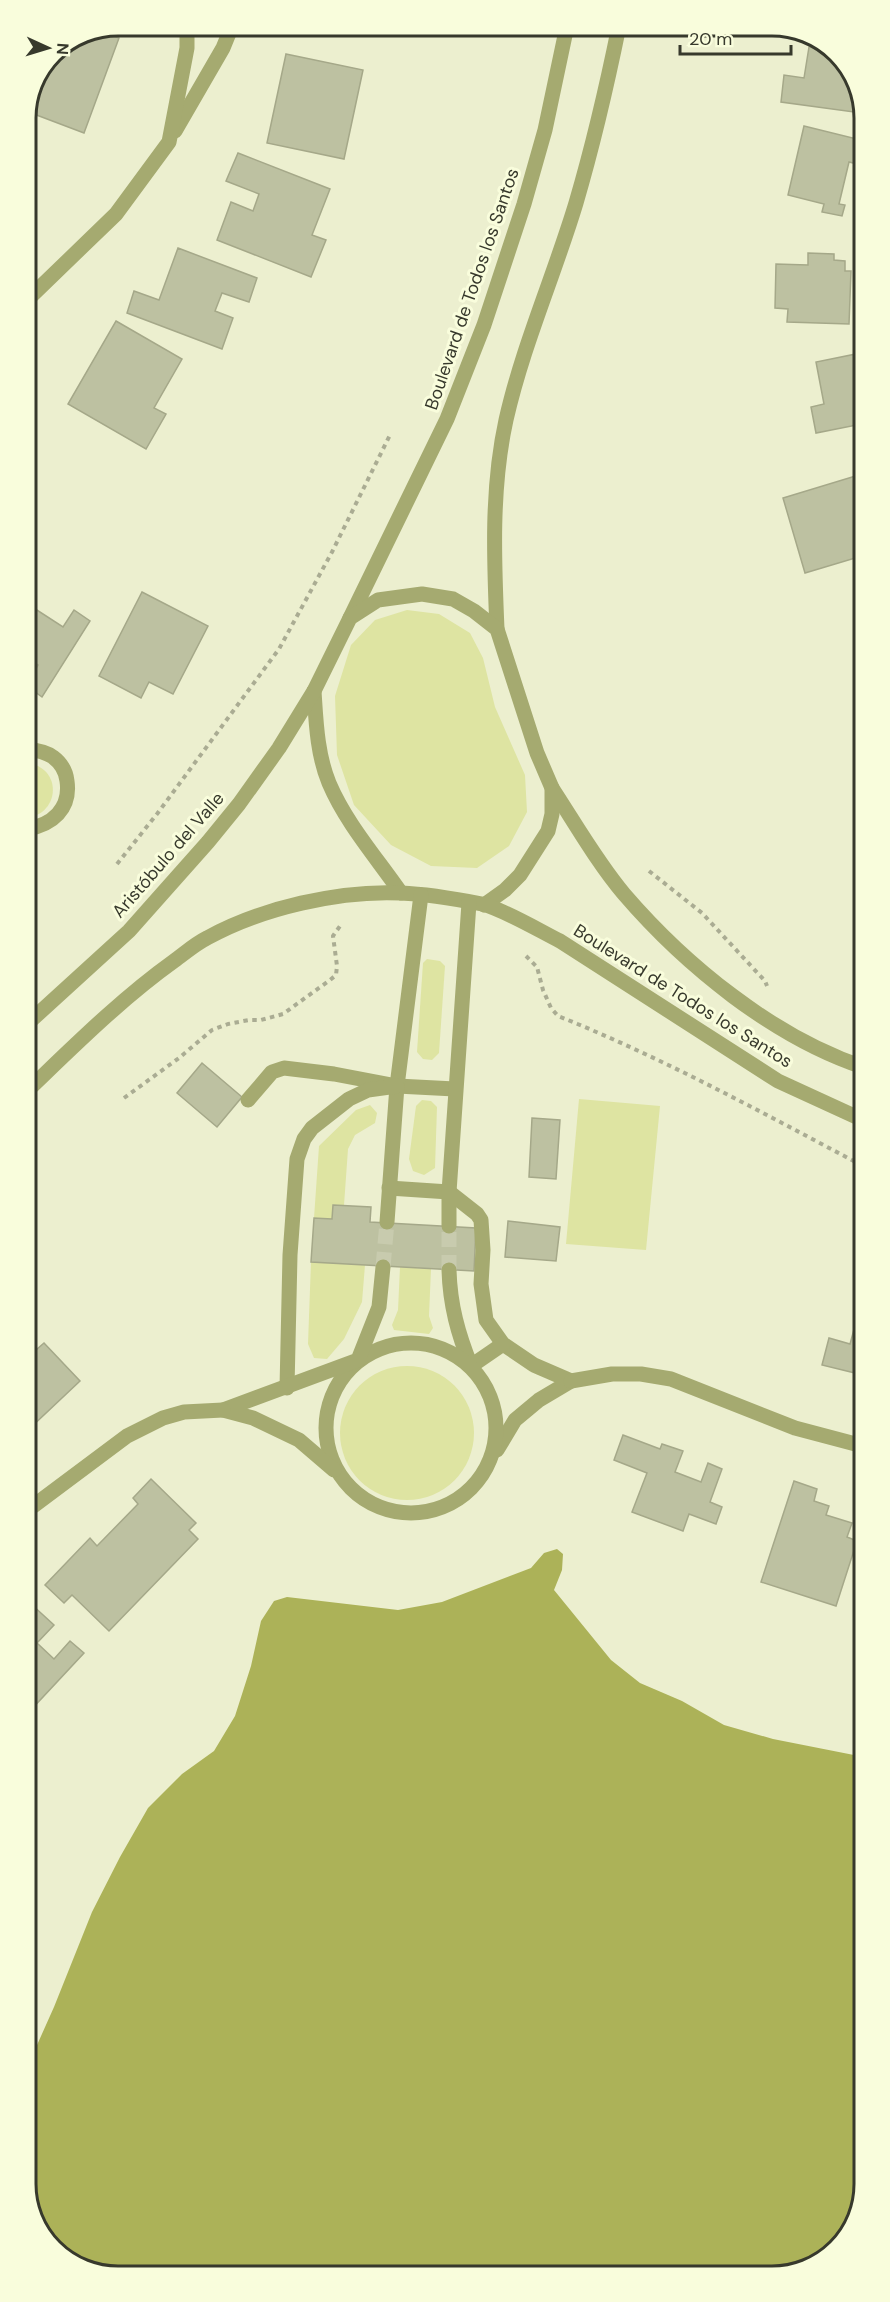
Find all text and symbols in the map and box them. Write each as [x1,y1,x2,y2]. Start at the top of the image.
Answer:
north arrow [18,18,78,78]
scale bar [680,18,791,56]
text: 20 m [689,27,732,51]
text: N [52,42,73,56]
street label: Boulevard de Todos los Santos [419,165,525,413]
street label: Aristóbulo del Valle [107,787,229,923]
street label: Boulevard de Todos los Santos [569,919,797,1073]

